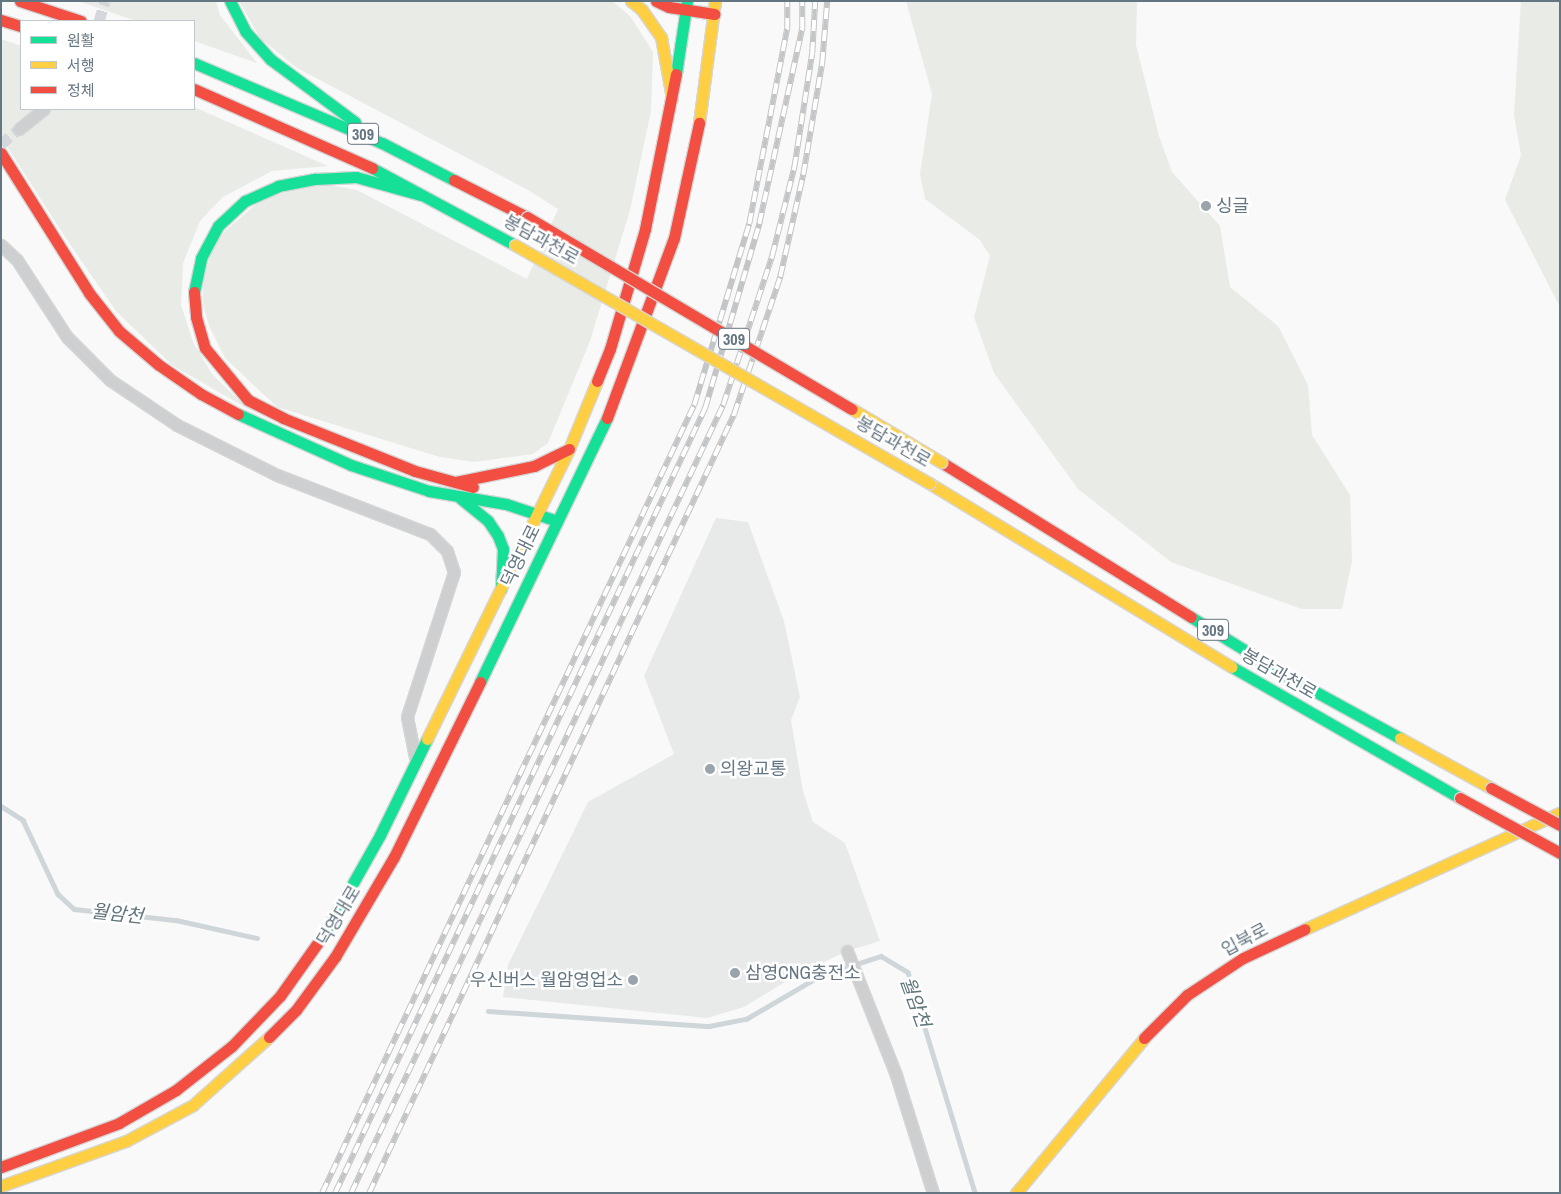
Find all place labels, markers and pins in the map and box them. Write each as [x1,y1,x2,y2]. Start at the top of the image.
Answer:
place label: 싱글 [1216,195,1249,217]
marker: 싱글 [1200,200,1212,212]
place label: 의왕교통 [720,758,786,780]
marker: 의왕교통 [704,763,716,775]
place label: 삼영CNG충전소 [745,962,861,984]
marker: 삼영CNG충전소 [729,967,741,979]
place label: 우신버스 월암영업소 [470,969,623,991]
marker: 우신버스 월암영업소 [627,974,639,986]

